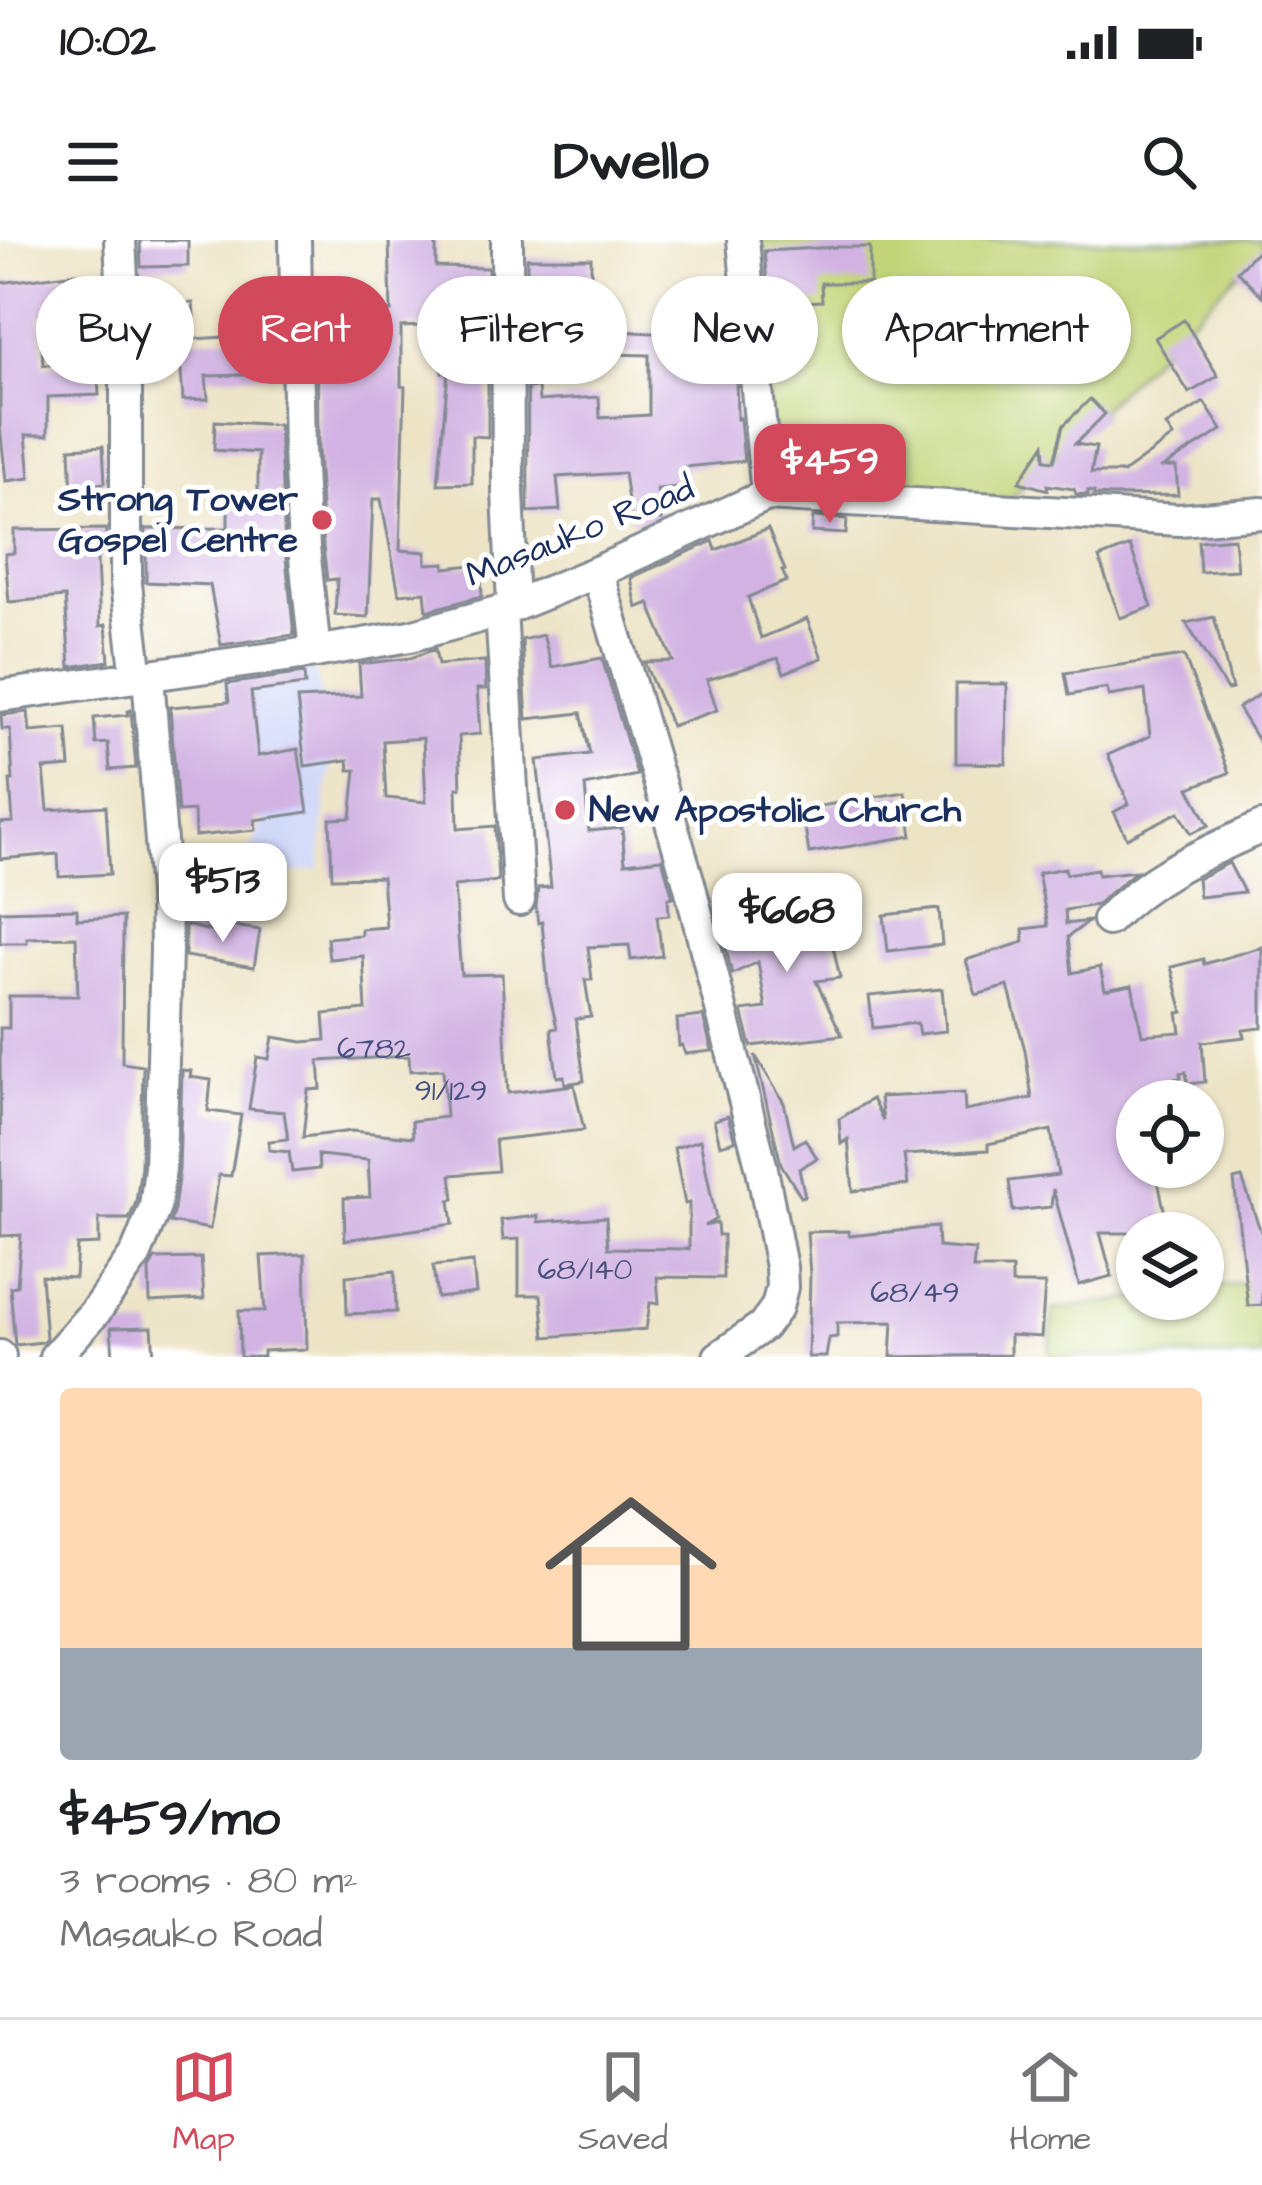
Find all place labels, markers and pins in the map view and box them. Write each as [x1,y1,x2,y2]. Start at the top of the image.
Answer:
pin: $459 [759,424,901,526]
place label: Strong Tower Gospel Centre [57,474,298,566]
marker: Strong Tower Gospel Centre [309,507,335,533]
place label: New Apostolic Church [589,785,962,836]
marker: New Apostolic Church [552,797,578,823]
pin: $513 [152,843,294,945]
pin: $668 [716,873,858,975]

